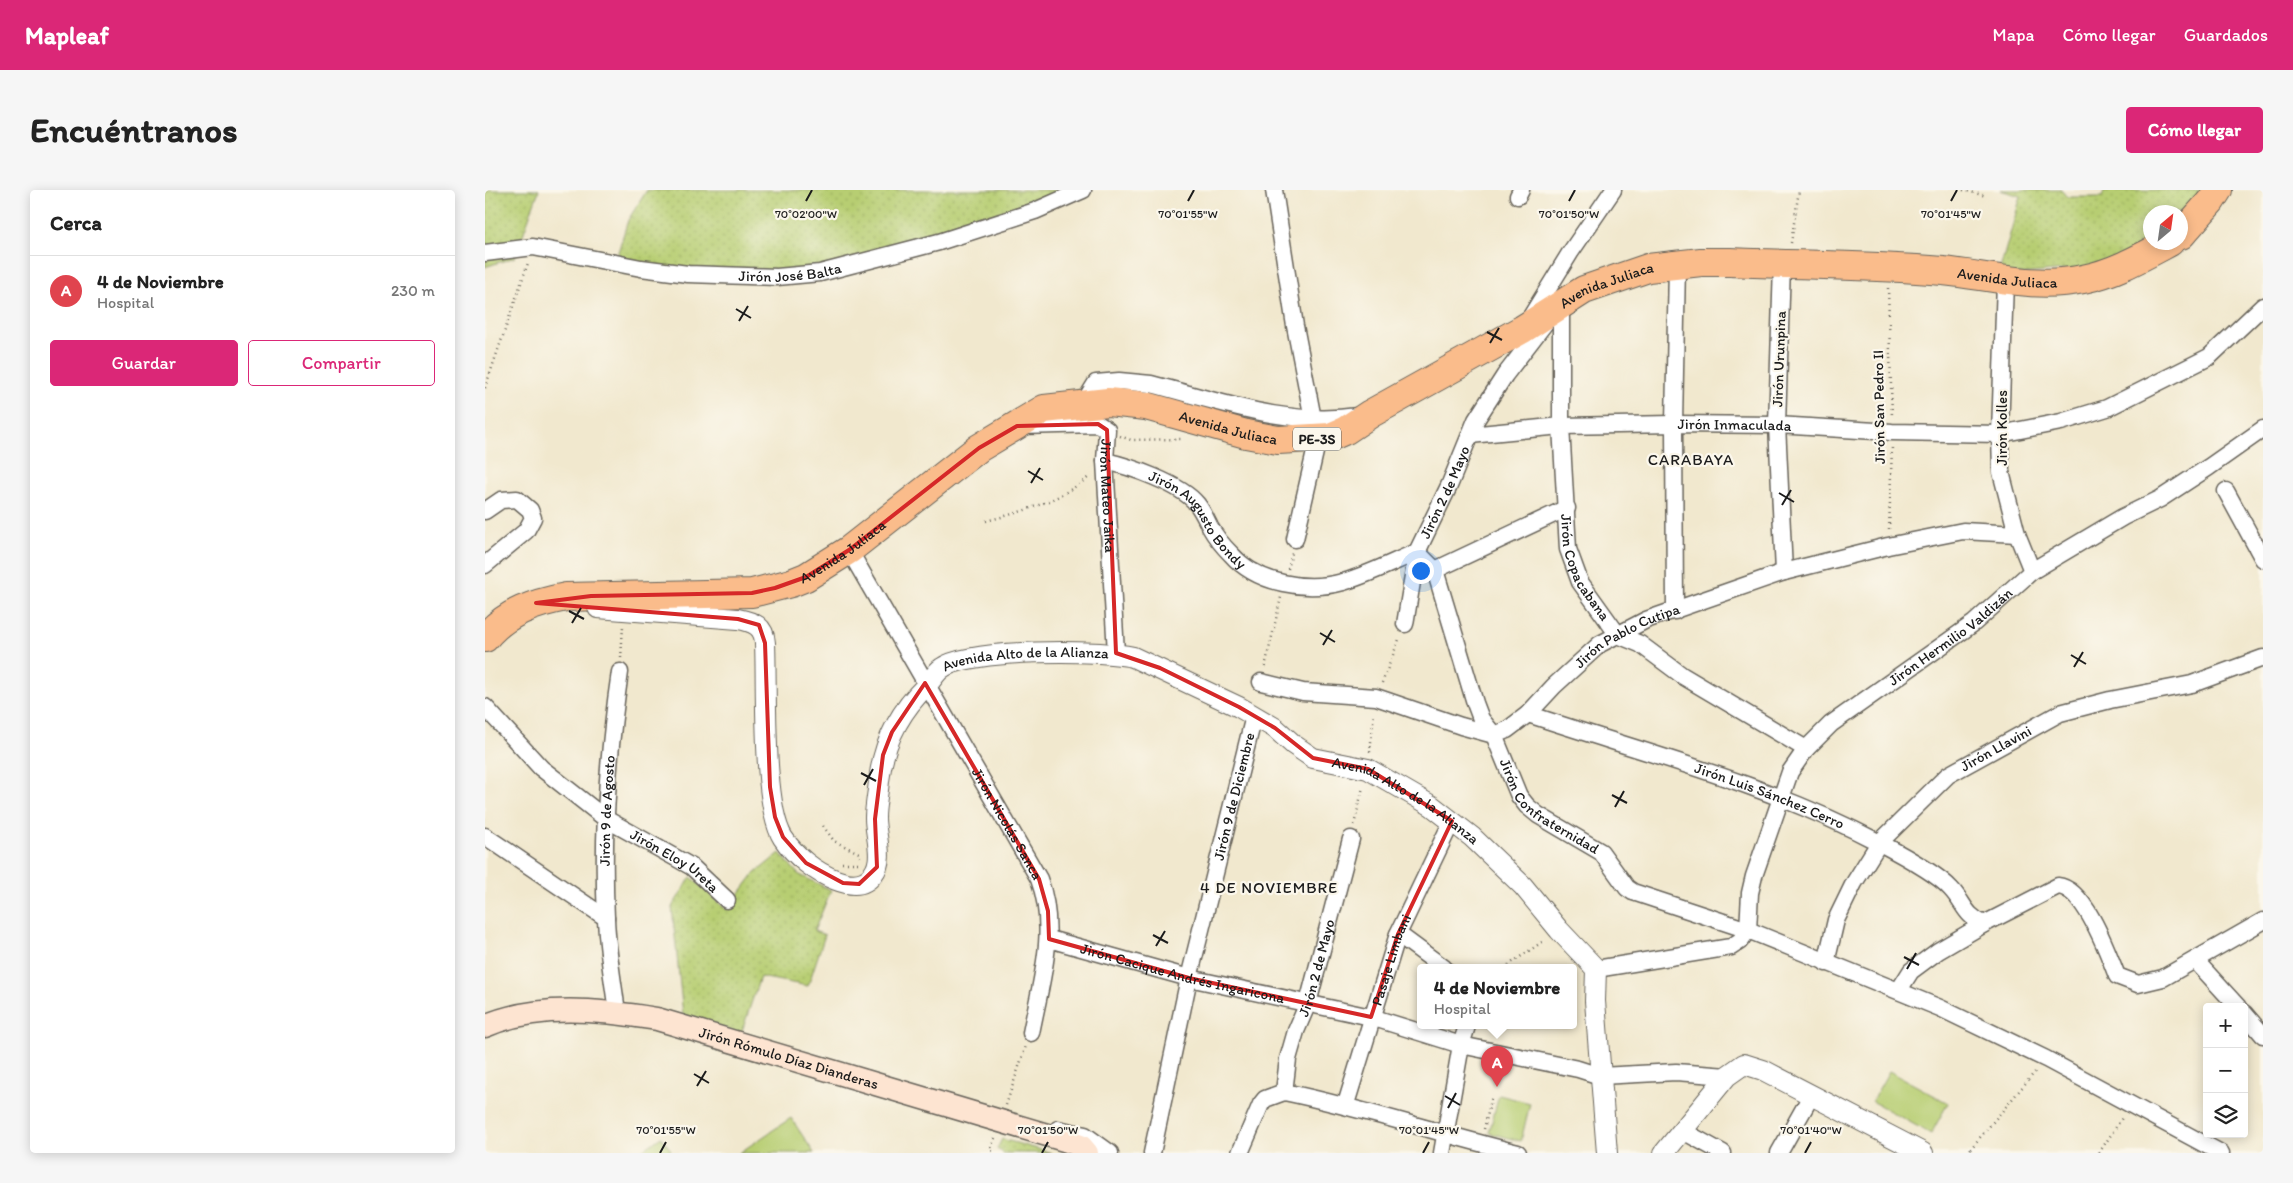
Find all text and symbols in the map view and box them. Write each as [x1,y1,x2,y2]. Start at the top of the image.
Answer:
text: Mapleaf [25,21,109,50]
text: Mapa [1993,24,2034,46]
text: Cómo llegar [2062,24,2156,46]
text: Guardados [2184,24,2268,46]
button: Cómo llegar [2126,107,2263,153]
text: Encuéntranos [30,109,238,151]
north arrow [2143,205,2188,250]
text: 70°02'00"W [775,207,837,221]
text: 70°01'55"W [1158,207,1218,221]
text: 70°01'50"W [1539,207,1599,221]
text: 70°01'45"W [1921,207,1981,221]
text: Cerca [50,210,102,235]
street label: Avenida Juliaca [1556,258,1655,312]
street label: Jirón José Balta [738,259,843,286]
street label: Avenida Juliaca [1956,264,2058,292]
text: 4 de Noviembre [97,270,224,293]
text: A [61,281,71,300]
text: 230 m [391,281,435,300]
text: Hospital [97,293,154,312]
street label: Jirón Urunpina [1768,310,1790,407]
button: Guardar [50,340,238,386]
button: Compartir [248,340,435,386]
street label: Jirón San Pedro II [1869,350,1889,464]
street label: Jirón Kolles [1993,390,2011,466]
street label: Avenida Juliaca [1177,407,1279,449]
street label: Jirón Inmaculada [1677,415,1792,435]
road number: PE-3S [1293,428,1341,450]
street label: Jirón Mateo Jaika [1096,439,1119,554]
street label: Jirón 2 de Mayo [1416,443,1474,542]
district label: CARABAYA [1648,450,1734,469]
street label: Jirón Augusto Bondy [1146,467,1250,573]
street label: Jirón Copacabana [1557,514,1614,624]
street label: Avenida Juliaca [797,515,890,587]
your location [1408,558,1434,584]
street label: Jirón Hermilio Valdizán [1885,583,2017,690]
street label: Jirón Pablo Cutipa [1571,600,1682,672]
street label: Avenida Alto de la Alianza [939,643,1110,675]
street label: Jirón Llavini [1957,722,2034,775]
street label: Jirón 9 de Diciembre [1210,731,1259,862]
street label: Avenida Alto de la Alianza [1330,753,1483,848]
street label: Jirón 9 de Agosto [596,755,619,866]
street label: Jirón Confraternidad [1496,756,1603,858]
street label: Jirón Luis Sánchez Cerro [1692,759,1847,833]
street label: Jirón Nicolás Sanca [968,764,1047,883]
street label: Jirón Eloy Ureta [627,825,723,897]
district label: 4 DE NOVIEMBRE [1200,878,1338,897]
street label: Pasaje Limbani [1368,911,1415,1008]
street label: Jirón 2 de Mayo [1294,917,1339,1019]
street label: Jirón Cacique Andrés Ingaricona [1078,939,1286,1007]
popup [1417,964,1577,1029]
text: 4 de Noviembre [1434,976,1560,999]
text: Hospital [1434,999,1491,1018]
map controls [2203,1003,2248,1138]
button: + [2203,1003,2248,1048]
street label: Jirón Rómulo Díaz Dianderas [697,1023,881,1093]
pin: A [1481,1046,1513,1087]
button: − [2203,1048,2248,1093]
button: layers [2203,1093,2248,1138]
text: 70°01'55"W [636,1123,696,1137]
text: 70°01'50"W [1018,1123,1078,1137]
text: 70°01'45"W [1399,1123,1459,1137]
text: 70°01'40"W [1780,1123,1842,1137]

